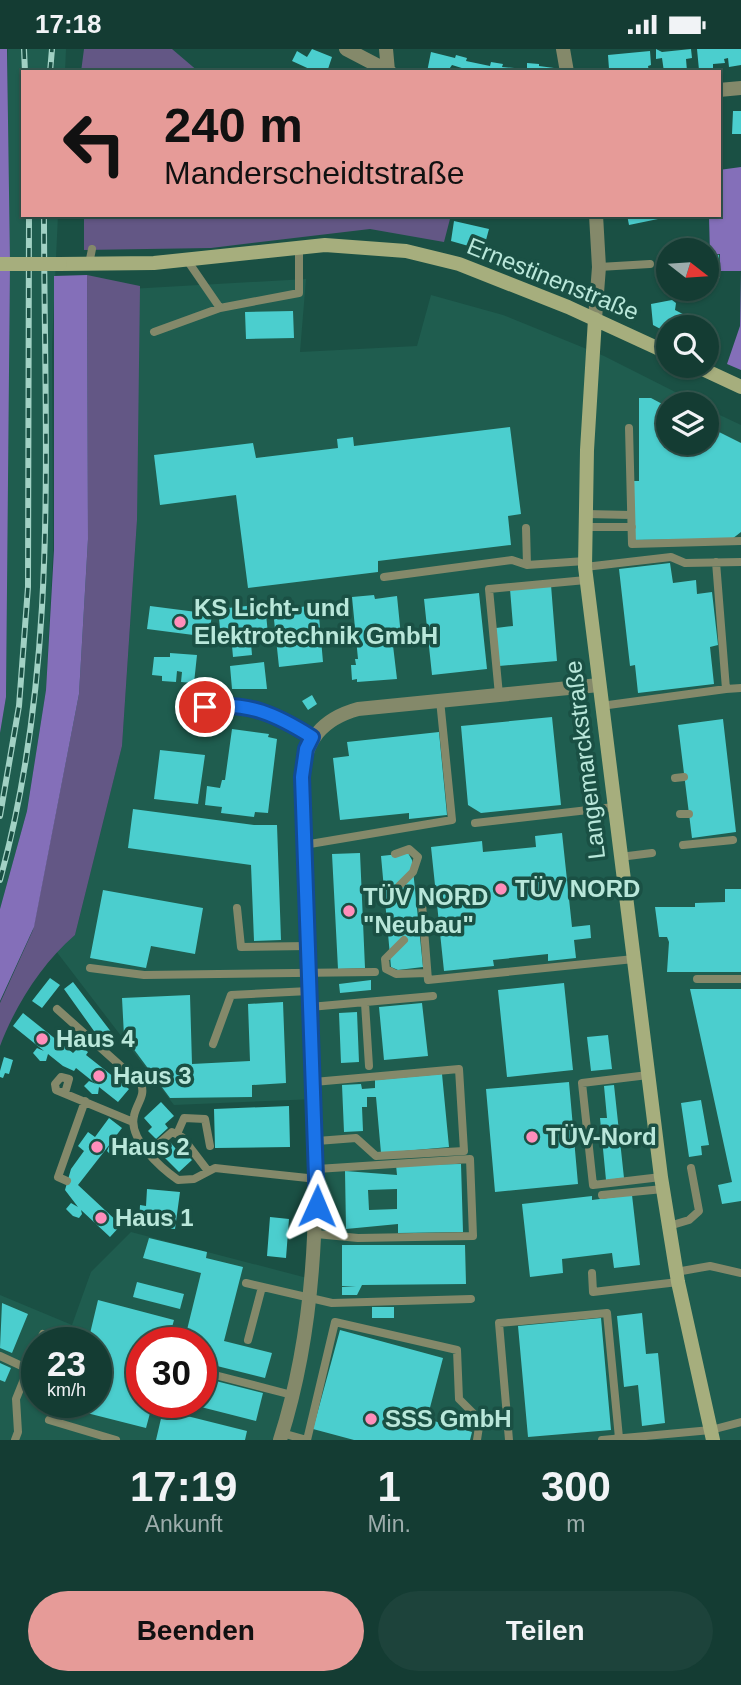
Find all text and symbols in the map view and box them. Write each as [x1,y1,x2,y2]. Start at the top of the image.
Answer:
text: 17:18 [35,9,102,39]
icon: left [49,98,140,189]
text: 240 m [164,98,303,152]
text: Manderscheidtstraße [164,155,465,191]
street label: Ernestinenstraße [463,232,643,325]
north arrow [656,238,719,301]
map controls [656,238,719,455]
button: search [656,315,719,378]
button: layers [656,392,719,455]
place label: KS Licht- und Elektrotechnik GmbH [194,594,438,649]
marker: KS Licht- und Elektrotechnik GmbH [172,614,188,630]
street label: Langemarckstraße [559,659,610,861]
pin [175,677,235,737]
icon: arrive [186,688,224,726]
place label: TÜV NORD [515,875,640,902]
marker: TÜV NORD [493,881,509,897]
place label: TÜV NORD "Neubau" [363,883,488,938]
marker: TÜV NORD "Neubau" [341,903,357,919]
place label: Haus 4 [56,1025,135,1052]
marker: Haus 4 [34,1031,50,1047]
place label: Haus 3 [113,1062,192,1089]
marker: Haus 3 [91,1068,107,1084]
place label: TÜV-Nord [546,1123,657,1150]
marker: TÜV-Nord [524,1129,540,1145]
place label: Haus 2 [111,1133,190,1160]
marker: Haus 2 [89,1139,105,1155]
position arrow [280,1169,354,1243]
place label: Haus 1 [115,1204,194,1231]
marker: Haus 1 [93,1210,109,1226]
speed limit sign: 30 [126,1327,217,1418]
text: 23 [47,1344,86,1383]
text: km/h [47,1380,86,1400]
place label: SSS GmbH [385,1405,512,1432]
marker: SSS GmbH [363,1411,379,1427]
text: 17:19 [130,1463,237,1510]
text: 1 [377,1463,401,1510]
text: 300 [541,1463,611,1510]
text: Ankunft [145,1511,223,1537]
text: Min. [367,1511,411,1537]
text: m [566,1511,586,1537]
button: Beenden [28,1591,364,1671]
button: Teilen [378,1591,713,1671]

